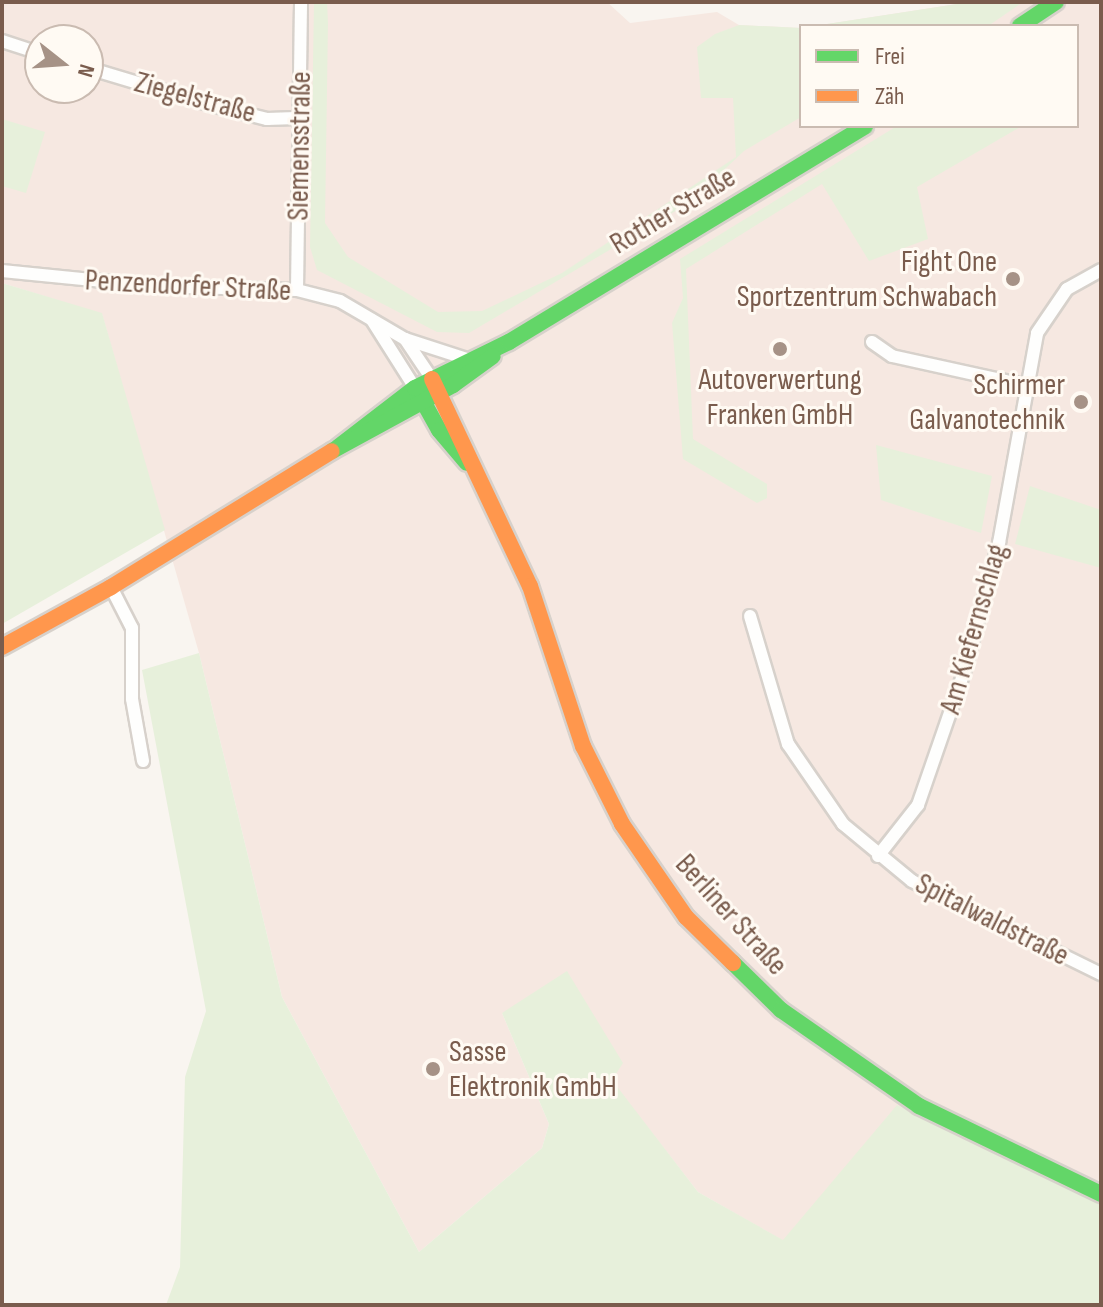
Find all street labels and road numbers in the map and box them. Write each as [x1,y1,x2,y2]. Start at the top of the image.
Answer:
street label: Ziegelstraße [131,65,259,131]
street label: Siemensstraße [281,71,319,221]
street label: Rother Straße [604,160,742,262]
street label: Penzendorfer Straße [84,263,292,309]
street label: Am Kiefernschlag [933,540,1015,718]
street label: Berliner Straße [667,847,795,983]
street label: Spitalwaldstraße [909,866,1075,974]

